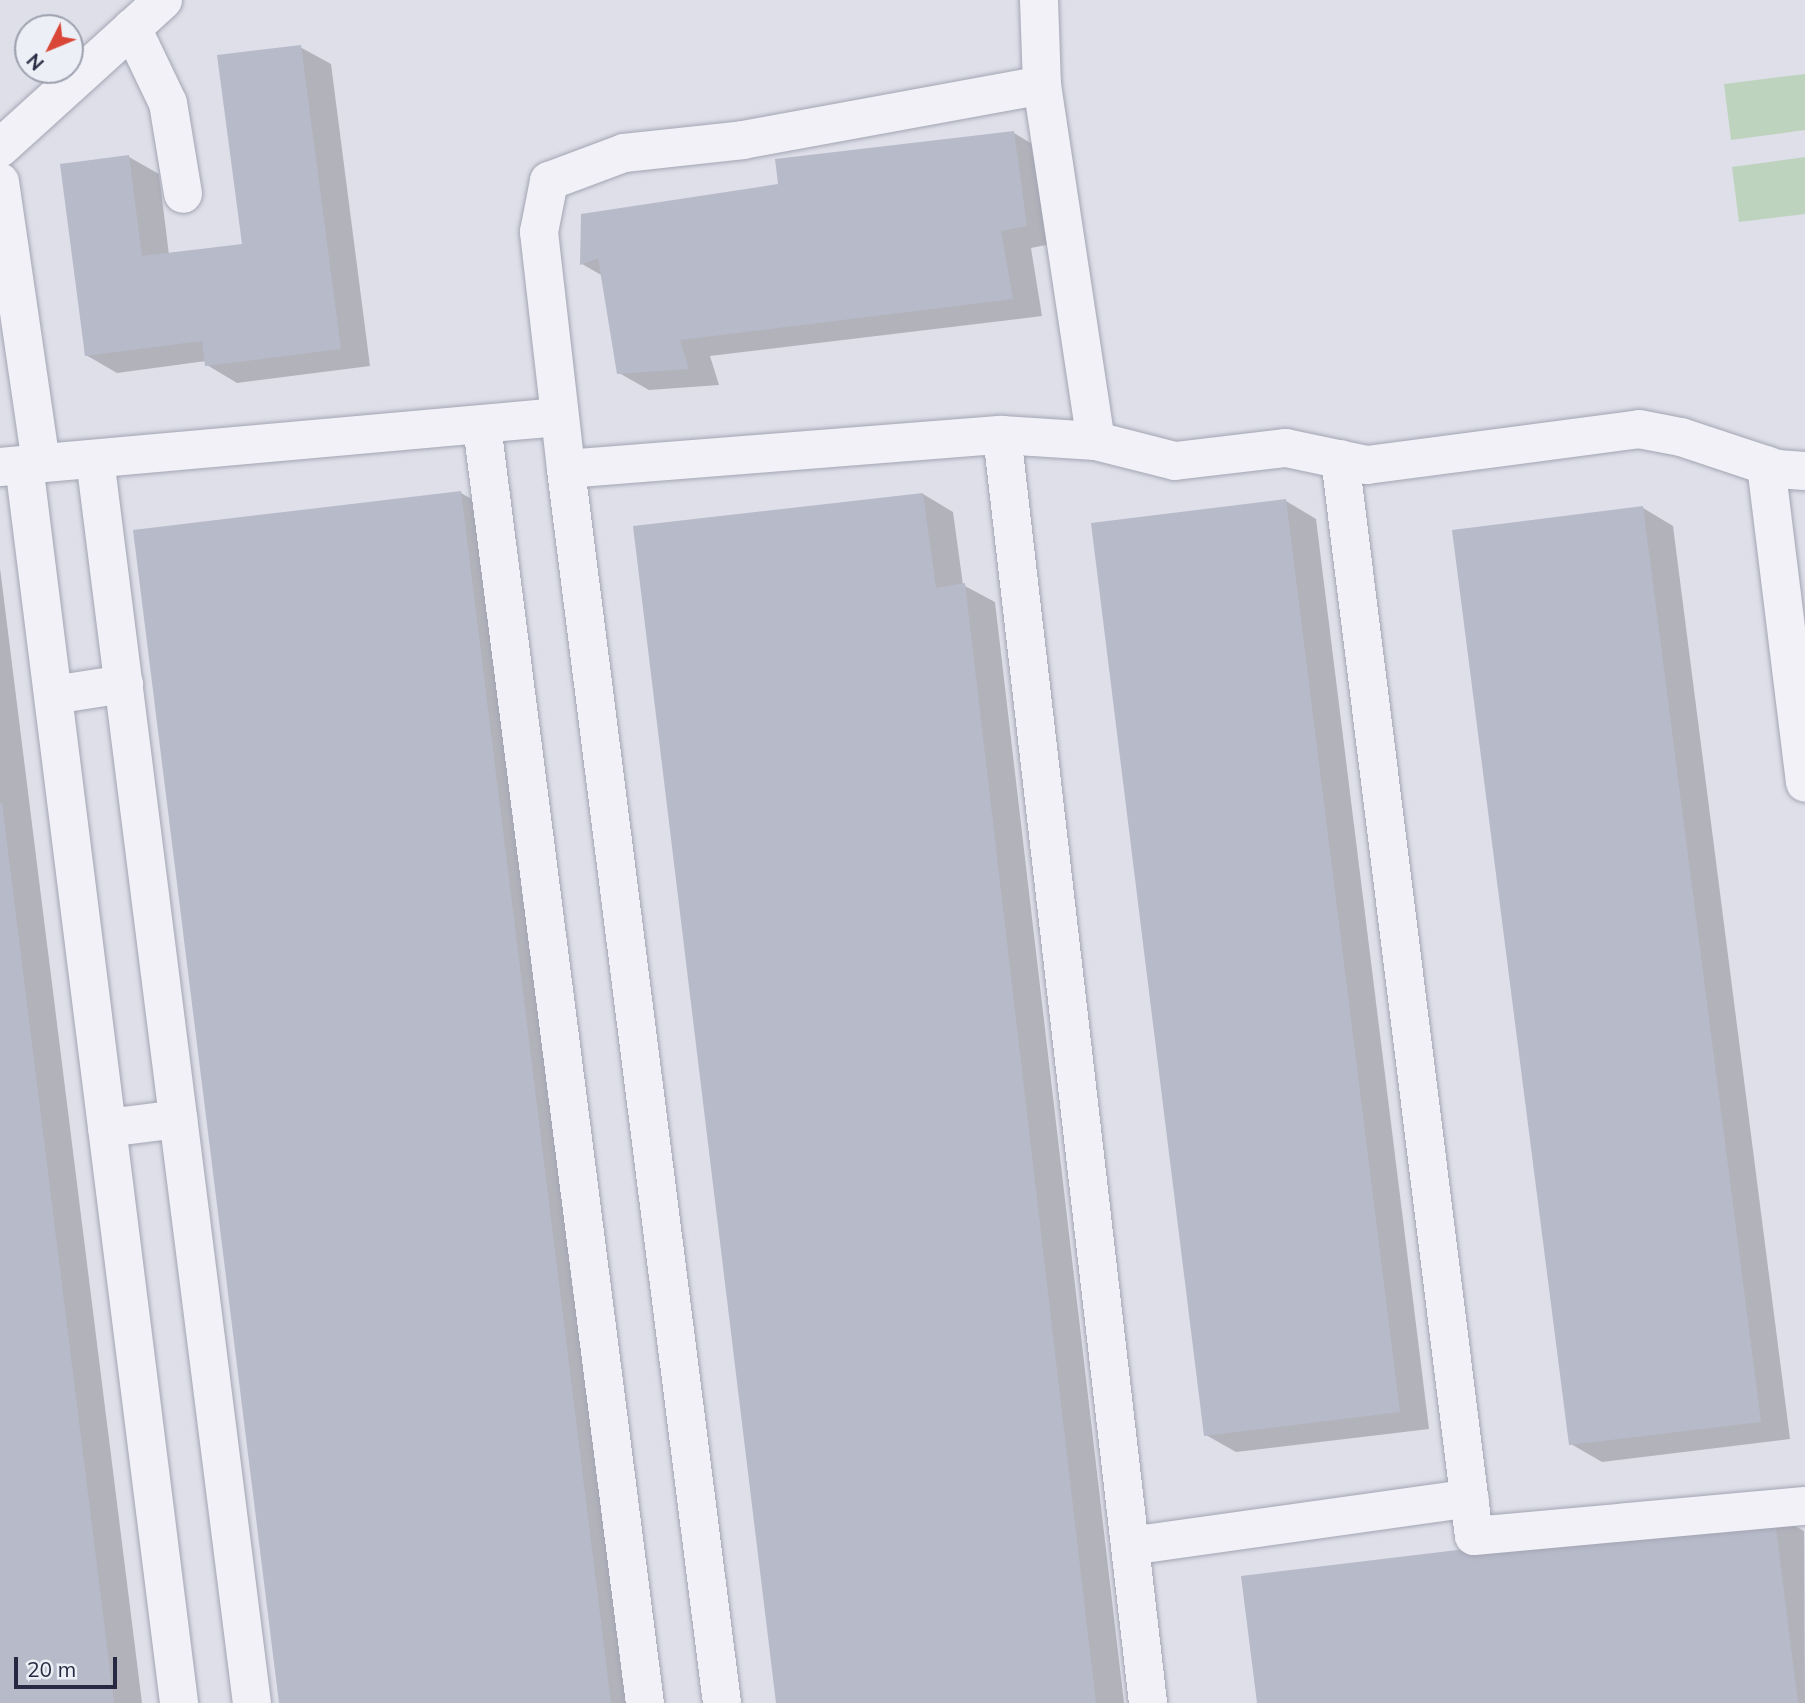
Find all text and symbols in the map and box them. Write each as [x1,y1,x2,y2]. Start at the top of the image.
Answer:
north arrow [14,14,84,84]
text: N [21,49,49,75]
scale bar [18,1644,121,1688]
text: 20 m [27,1656,76,1682]

